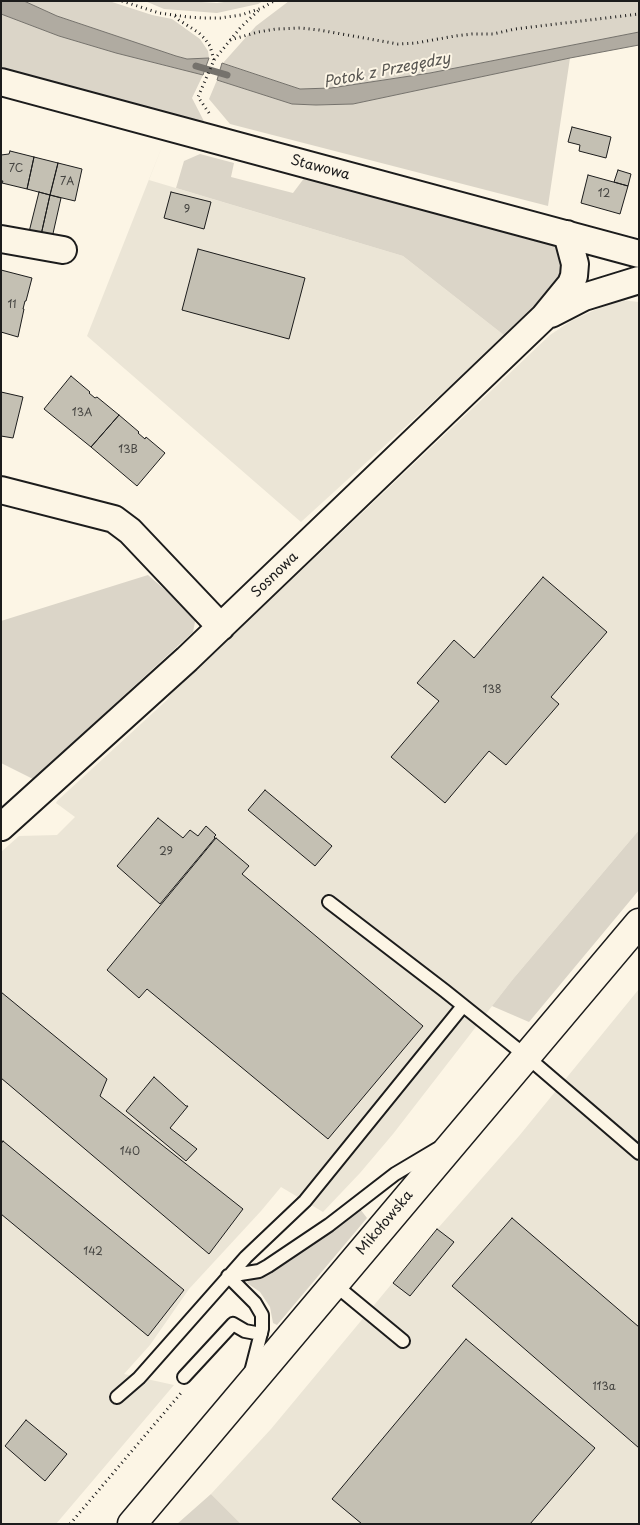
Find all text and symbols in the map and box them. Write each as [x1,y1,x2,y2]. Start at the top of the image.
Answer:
water label: Potok z Przegędzy [322,50,452,92]
street label: Stawowa [288,152,352,184]
house number: 7C [9,162,23,176]
house number: 7A [60,175,74,189]
house number: 12 [598,187,610,201]
house number: 9 [184,203,190,217]
house number: 11 [7,298,17,312]
house number: 13A [72,406,92,420]
house number: 13B [118,443,138,457]
street label: Sosnowa [248,549,302,601]
house number: 138 [482,683,502,697]
house number: 29 [159,845,173,859]
house number: 140 [120,1145,140,1159]
street label: Mikołowska [353,1187,417,1259]
house number: 142 [83,1245,103,1259]
house number: 113a [592,1380,616,1394]

